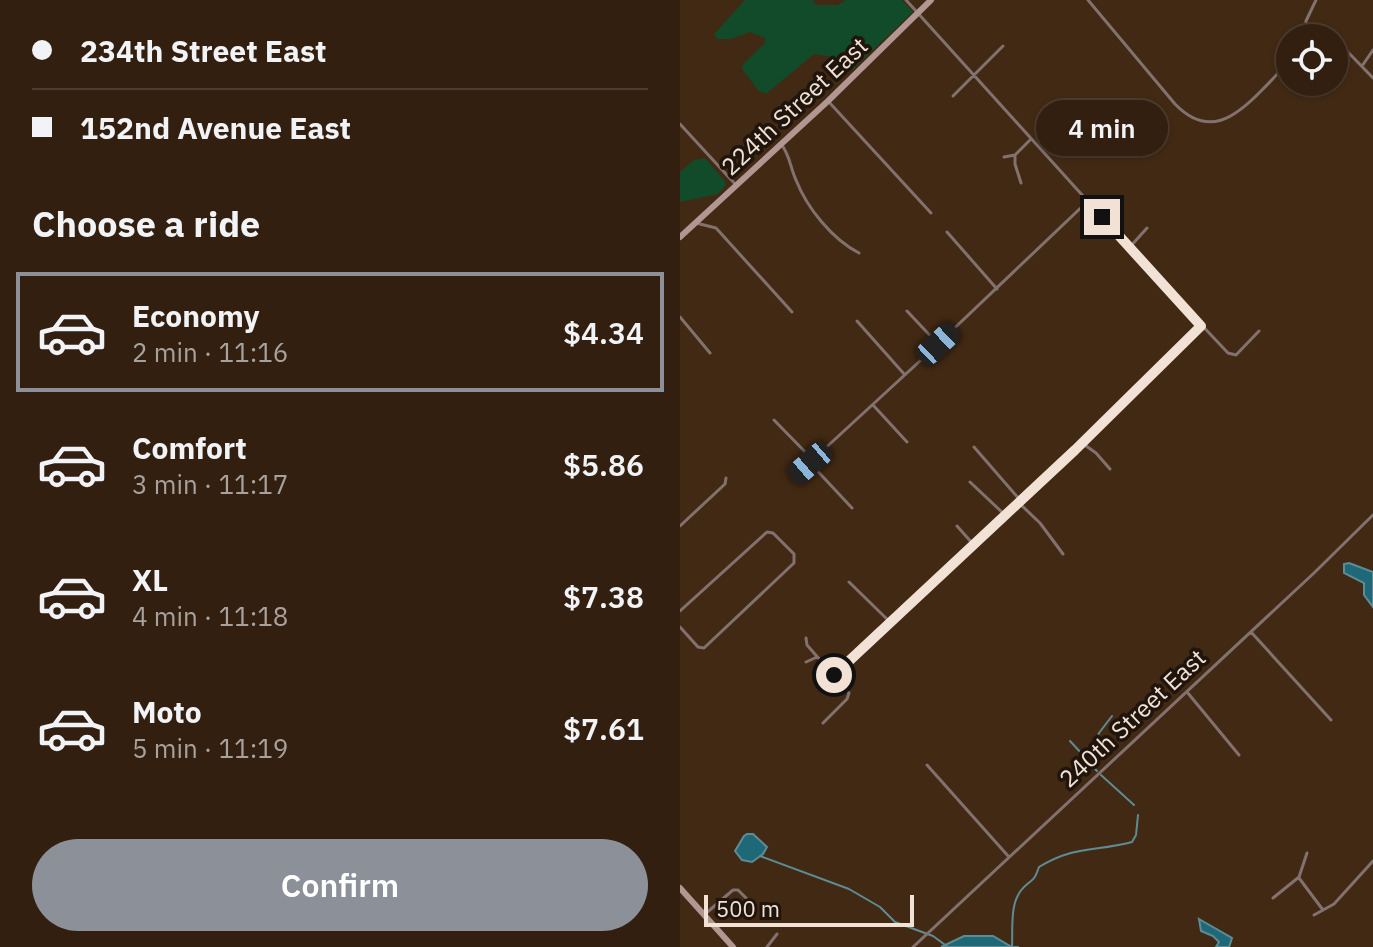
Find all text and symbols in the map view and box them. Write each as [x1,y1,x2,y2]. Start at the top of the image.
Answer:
map controls [1276,24,1348,96]
button: locate [1276,24,1348,96]
street label: 224th Street East [714,30,874,182]
text: 234th Street East [80,31,326,70]
callout: 4 min [1036,101,1168,157]
text: 152nd Avenue East [80,108,351,147]
text: 4 min [1068,111,1136,145]
route end [1084,199,1120,235]
text: Choose a ride [32,200,260,247]
icon: car [36,296,108,368]
text: Economy [132,296,260,335]
text: $4.34 [563,313,644,352]
car [912,319,964,369]
text: 2 min · 11:16 [132,335,288,369]
icon: car [36,428,108,500]
text: Comfort [132,428,247,467]
car [784,438,836,488]
text: $5.86 [563,445,644,484]
text: 3 min · 11:17 [132,467,288,501]
icon: car [36,560,108,632]
text: XL [132,560,168,599]
text: $7.38 [563,577,644,616]
text: 4 min · 11:18 [132,599,288,633]
street label: 240th Street East [1052,642,1212,794]
route start [816,657,852,693]
icon: car [36,692,108,764]
text: Moto [132,692,202,731]
text: $7.61 [563,709,644,748]
text: 5 min · 11:19 [132,731,288,765]
button: Confirm [32,839,648,931]
scale bar [704,891,914,927]
text: 500 m [716,894,780,923]

